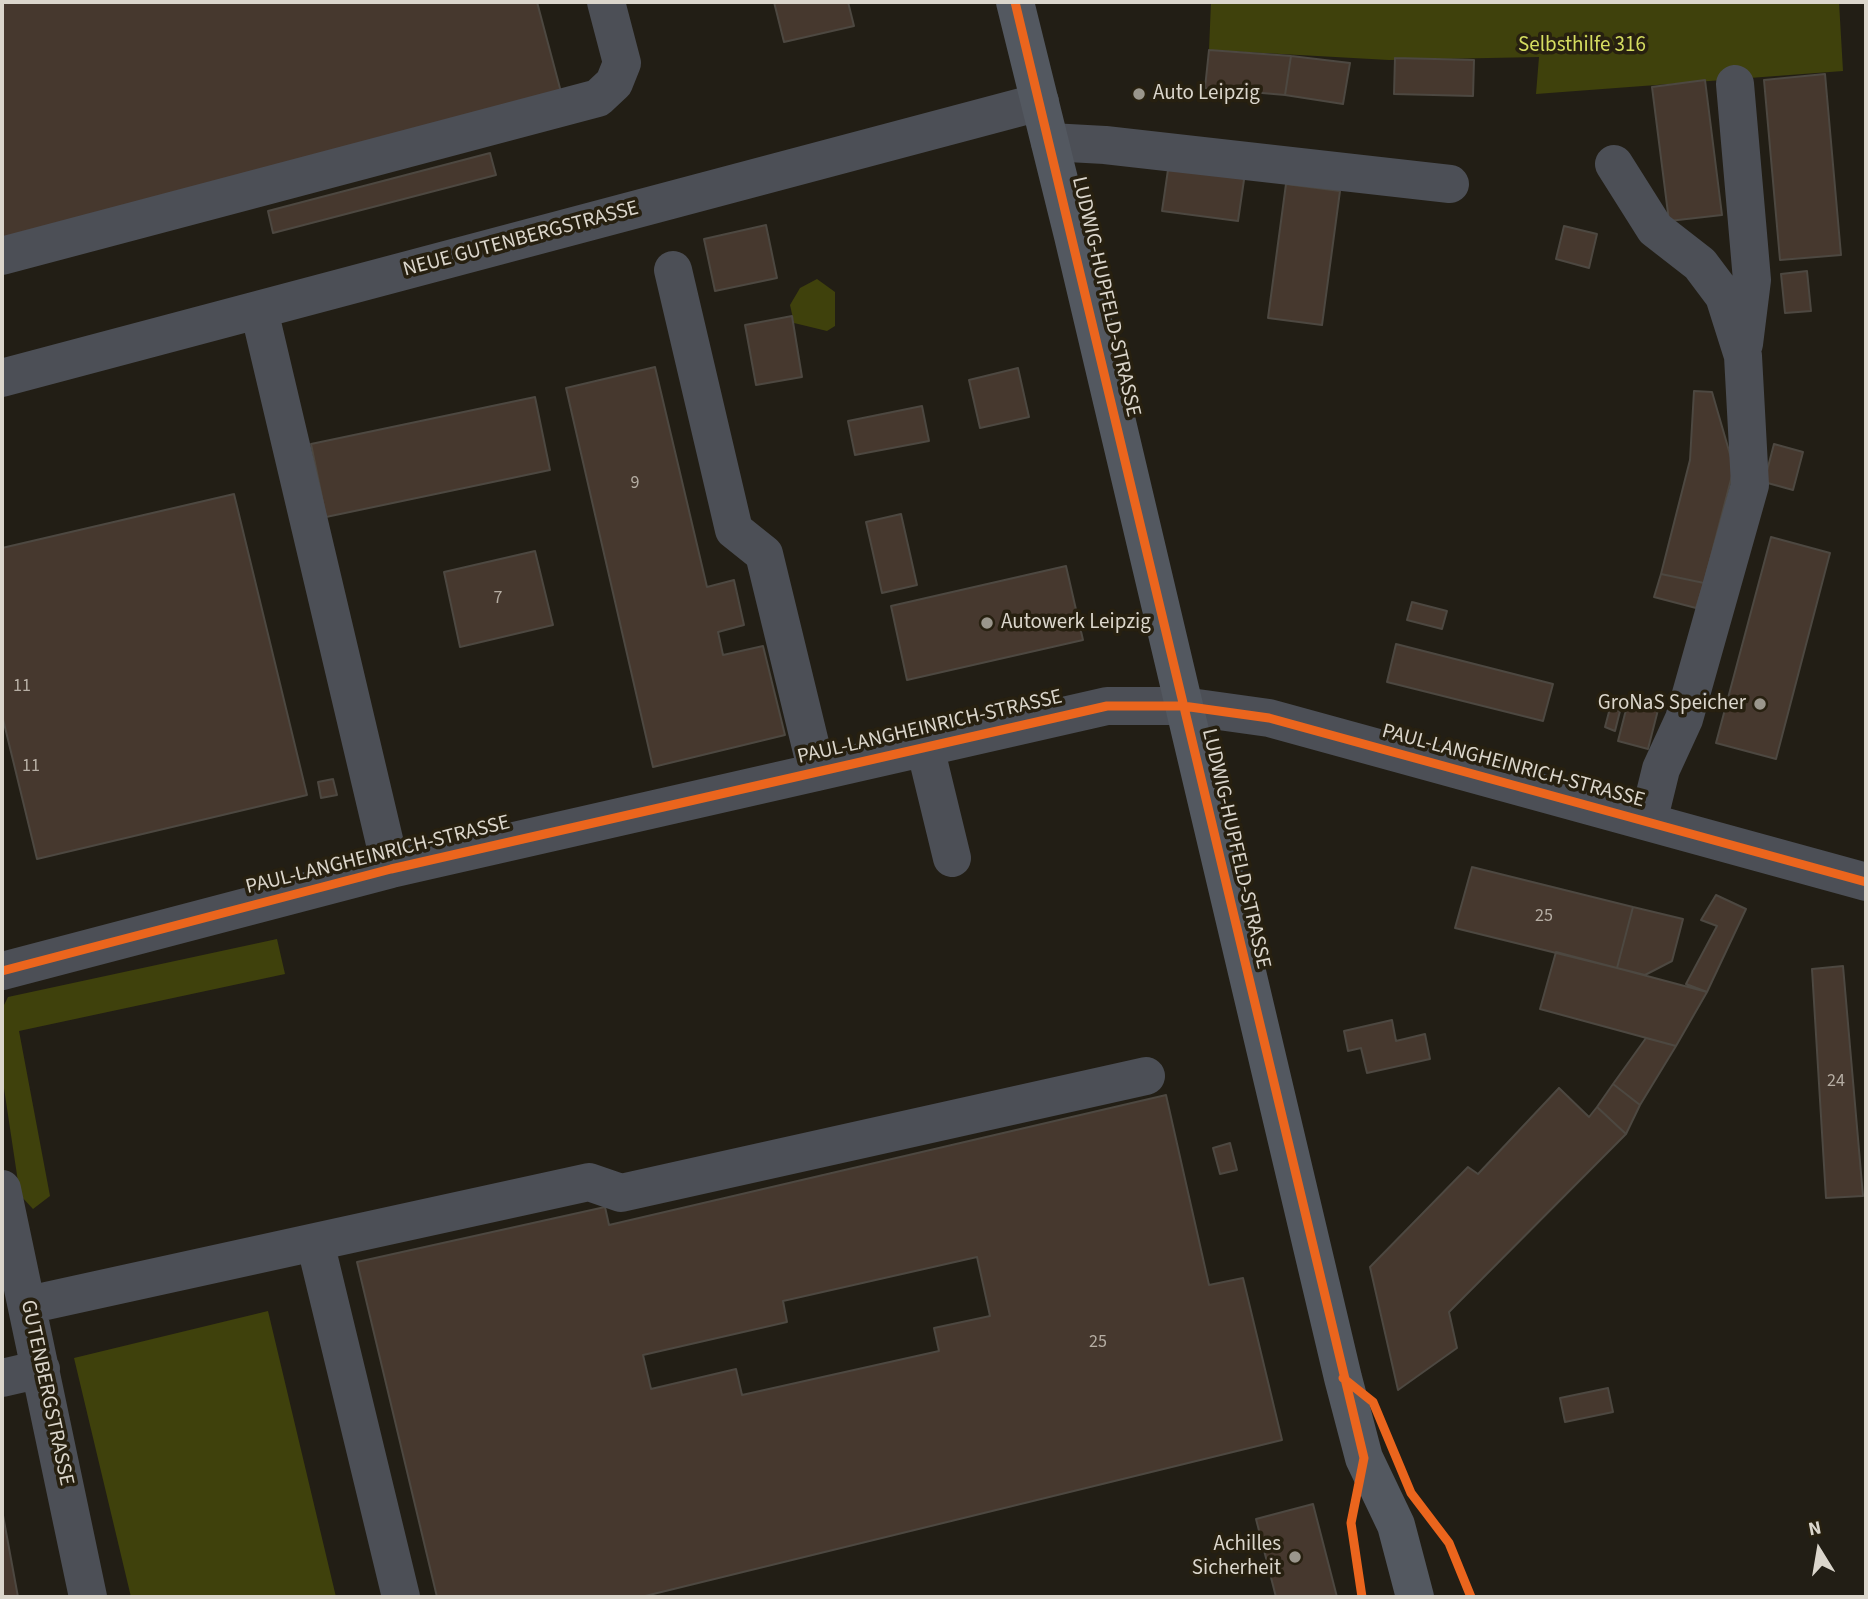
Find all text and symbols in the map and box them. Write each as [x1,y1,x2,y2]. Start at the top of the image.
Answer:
park label: Selbsthilfe 316 [1518,33,1646,59]
place label: Auto Leipzig [1153,81,1260,107]
marker: Auto Leipzig [1131,86,1147,102]
street label: LUDWIG-HUPFELD-STRASSE [1065,174,1145,420]
street label: NEUE GUTENBERGSTRASSE [401,196,641,284]
house number: 9 [631,473,639,495]
house number: 7 [494,588,502,610]
place label: Autowerk Leipzig [1001,610,1151,636]
marker: Autowerk Leipzig [979,615,995,631]
house number: 11 [13,676,31,698]
street label: PAUL-LANGHEINRICH-STRASSE [795,685,1065,771]
place label: GroNaS Speicher [1598,691,1746,717]
marker: GroNaS Speicher [1752,696,1768,712]
street label: PAUL-LANGHEINRICH-STRASSE [1379,720,1647,814]
street label: LUDWIG-HUPFELD-STRASSE [1195,726,1275,972]
house number: 11 [22,756,40,778]
street label: PAUL-LANGHEINRICH-STRASSE [243,811,513,901]
house number: 25 [1535,906,1553,928]
house number: 24 [1827,1071,1845,1093]
street label: GUTENBERGSTRASSE [14,1298,78,1488]
house number: 25 [1089,1332,1107,1354]
text: N [1806,1514,1824,1543]
north arrow [1784,1515,1854,1585]
place label: Achilles Sicherheit [1192,1532,1281,1582]
marker: Achilles Sicherheit [1287,1549,1303,1565]

